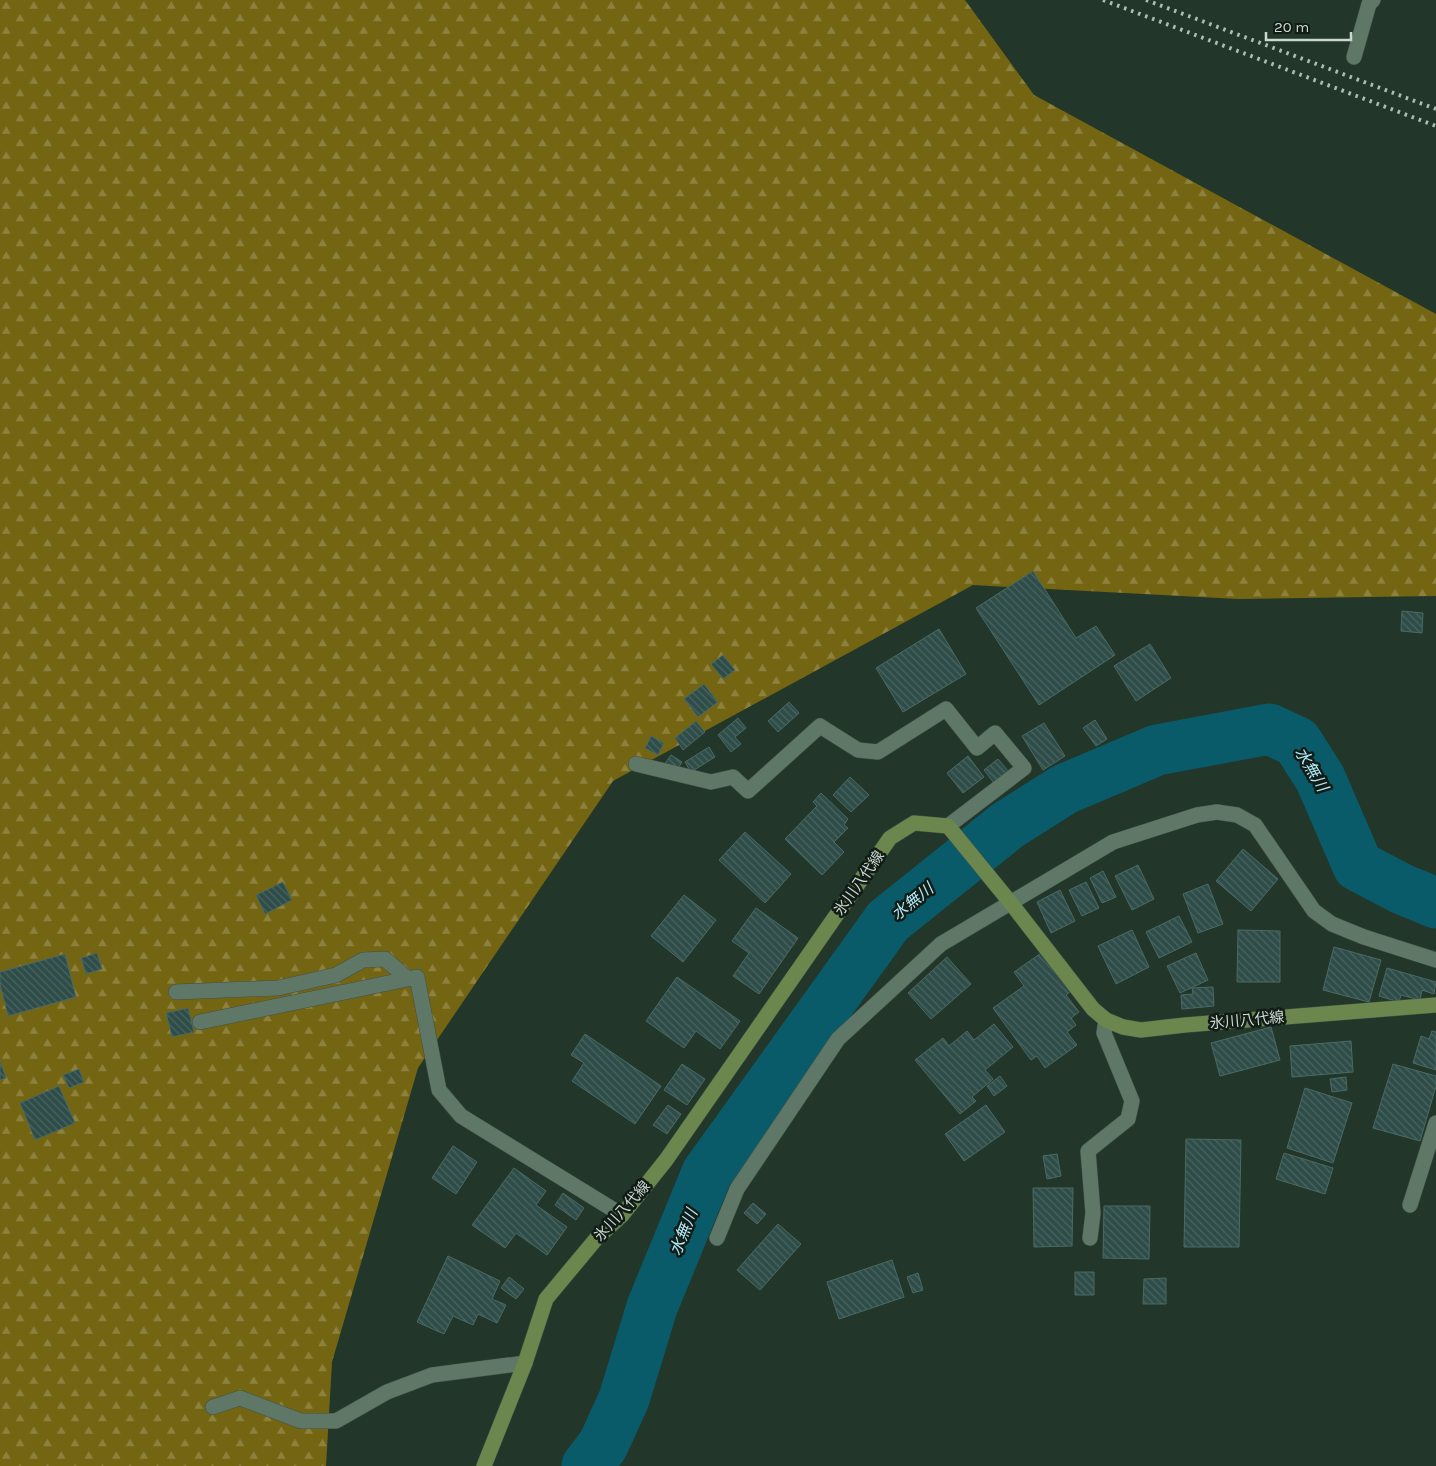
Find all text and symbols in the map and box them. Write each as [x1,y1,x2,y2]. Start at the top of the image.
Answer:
scale bar [1266,10,1351,42]
text: 20 m [1274,18,1309,36]
water label: 水無川 [1291,744,1333,796]
street label: 氷川八代線 [830,847,888,919]
water label: 水無川 [888,878,938,924]
street label: 氷川八代線 [1209,1008,1285,1032]
street label: 氷川八代線 [590,1177,654,1245]
water label: 水無川 [666,1205,702,1258]

